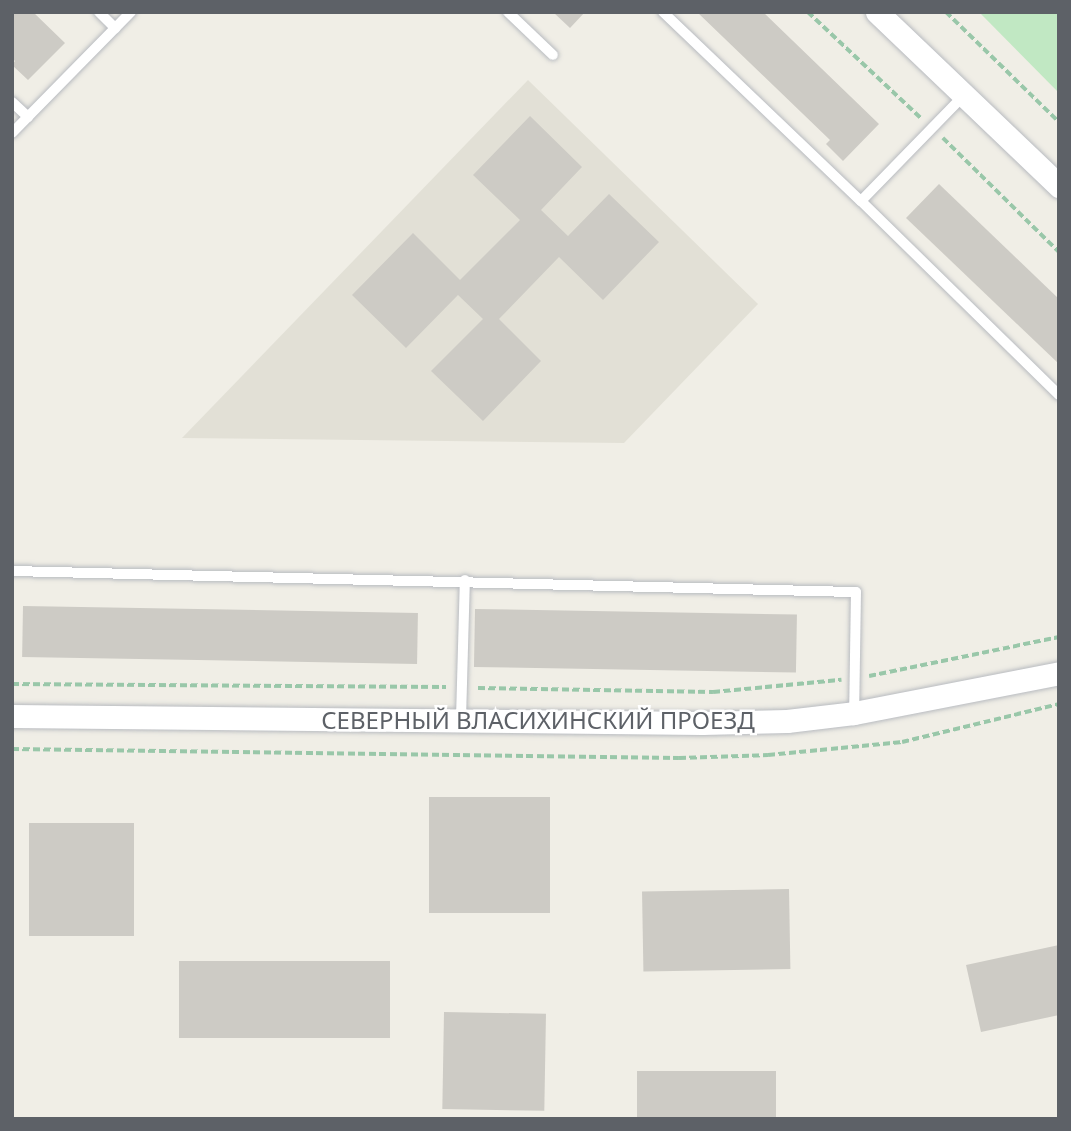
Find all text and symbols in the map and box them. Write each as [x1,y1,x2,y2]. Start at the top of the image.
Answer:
street label: СЕВЕРНЫЙ ВЛАСИХИНСКИЙ ПРОЕЗД [321,706,755,734]

